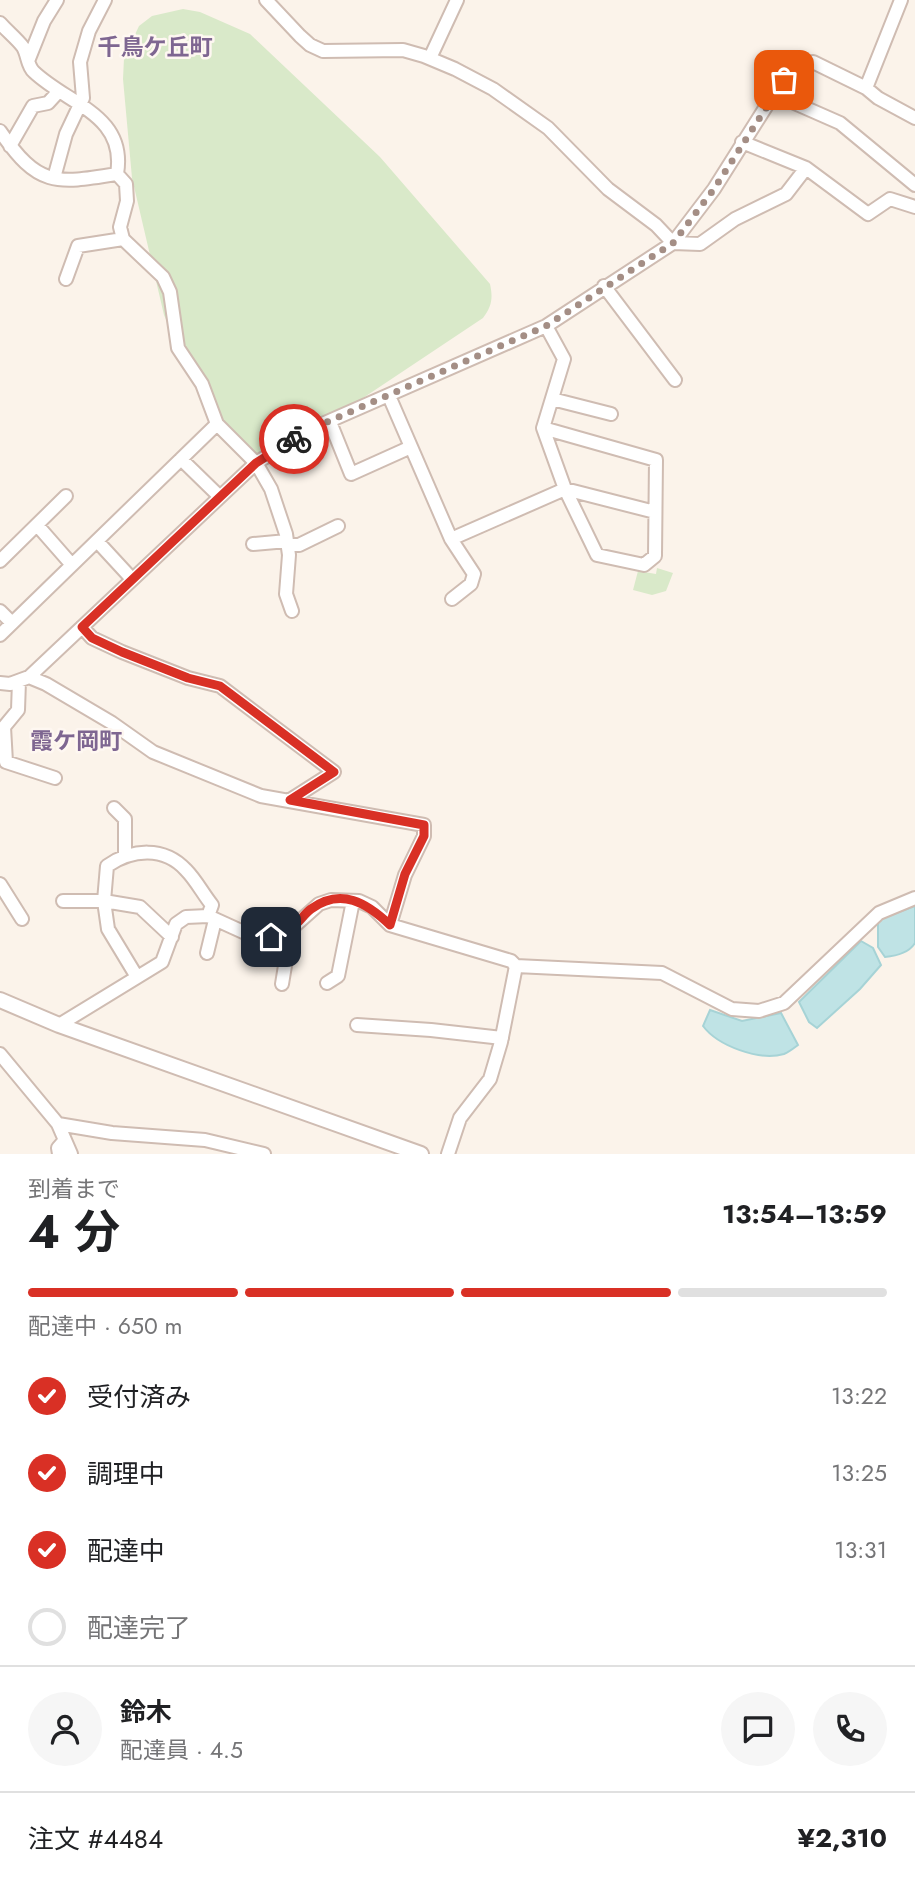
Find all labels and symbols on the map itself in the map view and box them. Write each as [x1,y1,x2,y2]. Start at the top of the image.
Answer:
district label: 千鳥ケ丘町 [98,30,213,64]
pin [754,50,814,110]
courier [259,404,329,474]
district label: 霞ケ岡町 [30,724,122,758]
pin [241,907,301,967]

